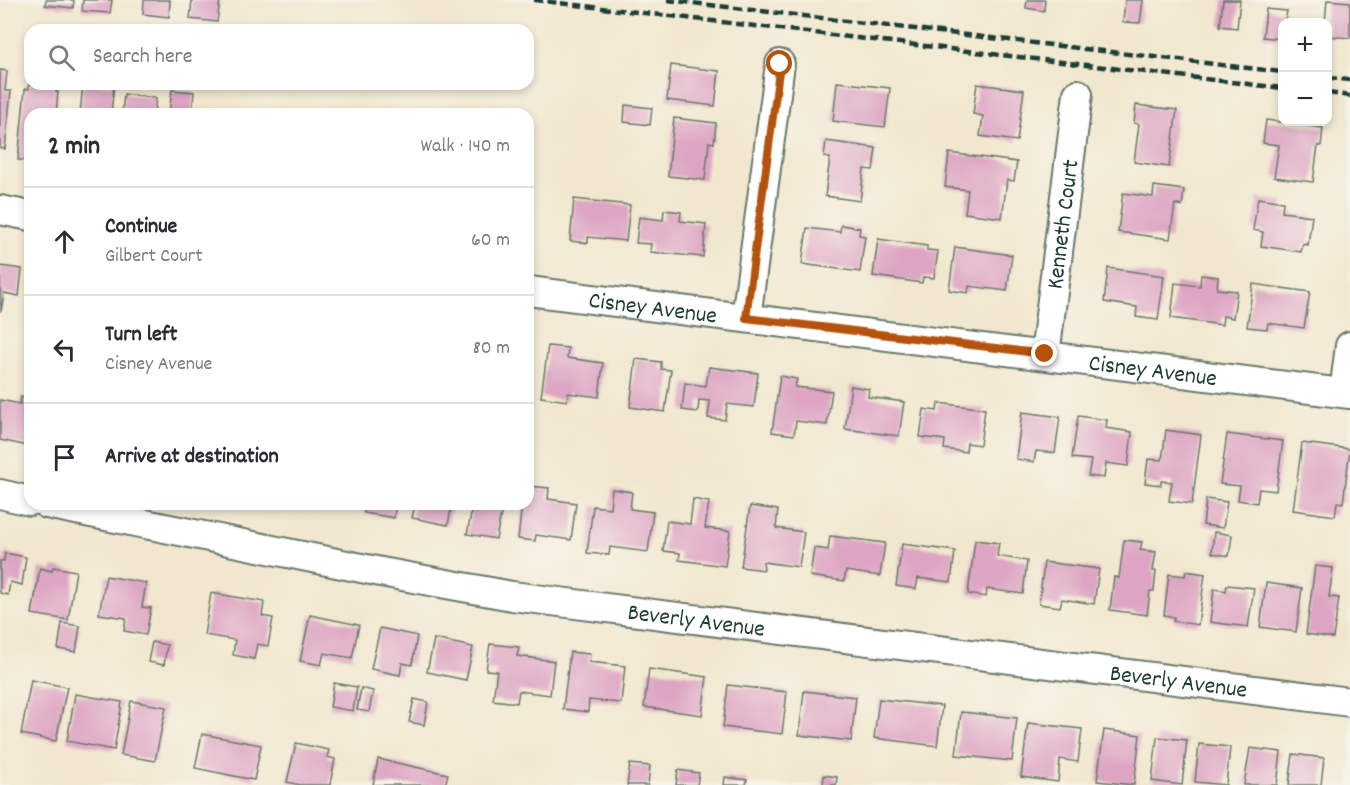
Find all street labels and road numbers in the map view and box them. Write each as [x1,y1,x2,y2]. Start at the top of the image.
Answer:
street label: Kenneth Court [1039,157,1090,291]
street label: Cisney Avenue [587,285,719,335]
street label: Cisney Avenue [1087,347,1219,397]
street label: Beverly Avenue [625,597,767,648]
street label: Beverly Avenue [1108,658,1249,709]

